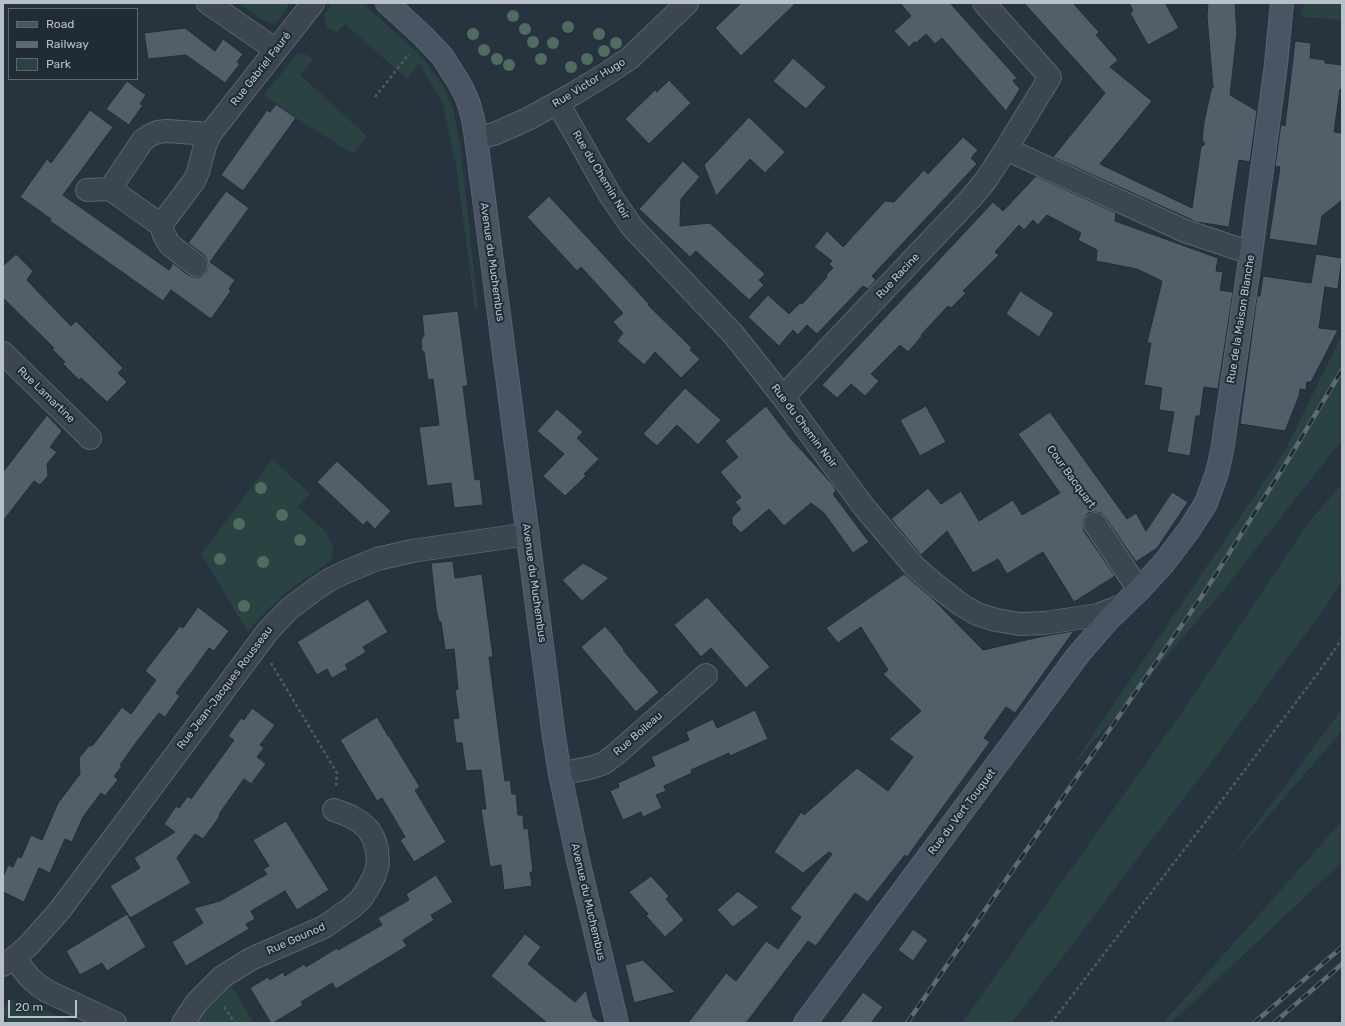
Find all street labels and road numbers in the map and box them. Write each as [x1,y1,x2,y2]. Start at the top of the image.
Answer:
street label: Rue Gabriel Fauré [228,29,294,109]
street label: Rue Victor Hugo [550,55,628,111]
street label: Rue du Chemin Noir [569,128,633,222]
street label: Avenue du Muchembus [477,202,507,322]
street label: Rue Racine [874,250,922,302]
street label: Rue de la Maison Blanche [1224,254,1258,384]
street label: Rue Lamartine [15,364,77,426]
street label: Rue du Chemin Noir [768,382,840,470]
street label: Cour Bacquart [1044,443,1098,511]
street label: Avenue du Muchembus [519,523,549,643]
street label: Rue Jean-Jacques Rousseau [174,624,276,752]
street label: Rue Boileau [611,709,665,759]
street label: Rue du Vert Touquet [925,766,999,858]
street label: Avenue du Muchembus [568,842,608,962]
street label: Rue Gounod [265,920,327,958]

